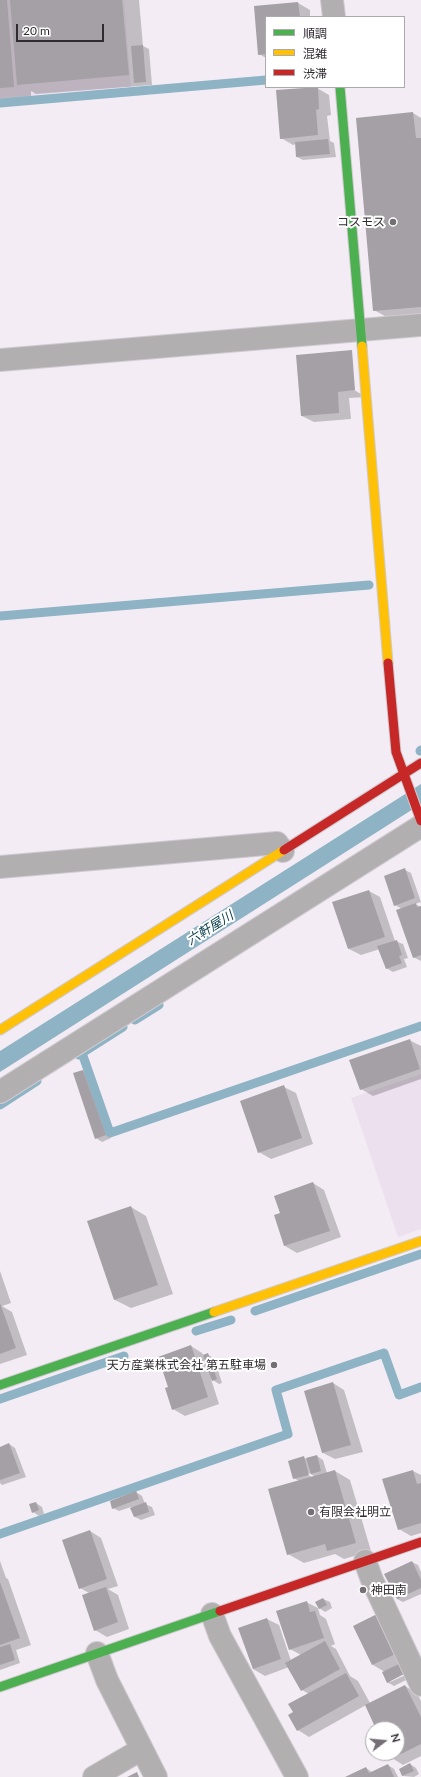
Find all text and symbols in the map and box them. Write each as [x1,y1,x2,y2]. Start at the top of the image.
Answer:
scale bar [18,16,106,42]
legend [265,16,405,88]
text: 20 m [23,23,50,38]
text: 順調 [303,26,327,41]
text: 混雑 [303,46,327,61]
text: 渋滞 [303,66,327,81]
place label: コスモス [337,215,385,229]
marker: コスモス [388,217,398,227]
water label: 六軒屋川 [184,908,236,948]
place label: 天方産業株式会社 第五駐車場 [107,1358,266,1372]
marker: 天方産業株式会社 第五駐車場 [269,1360,279,1370]
place label: 有限会社明立 [319,1505,391,1519]
marker: 有限会社明立 [306,1507,316,1517]
place label: 神田南 [371,1583,407,1597]
marker: 神田南 [358,1585,368,1595]
north arrow [365,1721,405,1761]
text: N [389,1732,403,1744]

